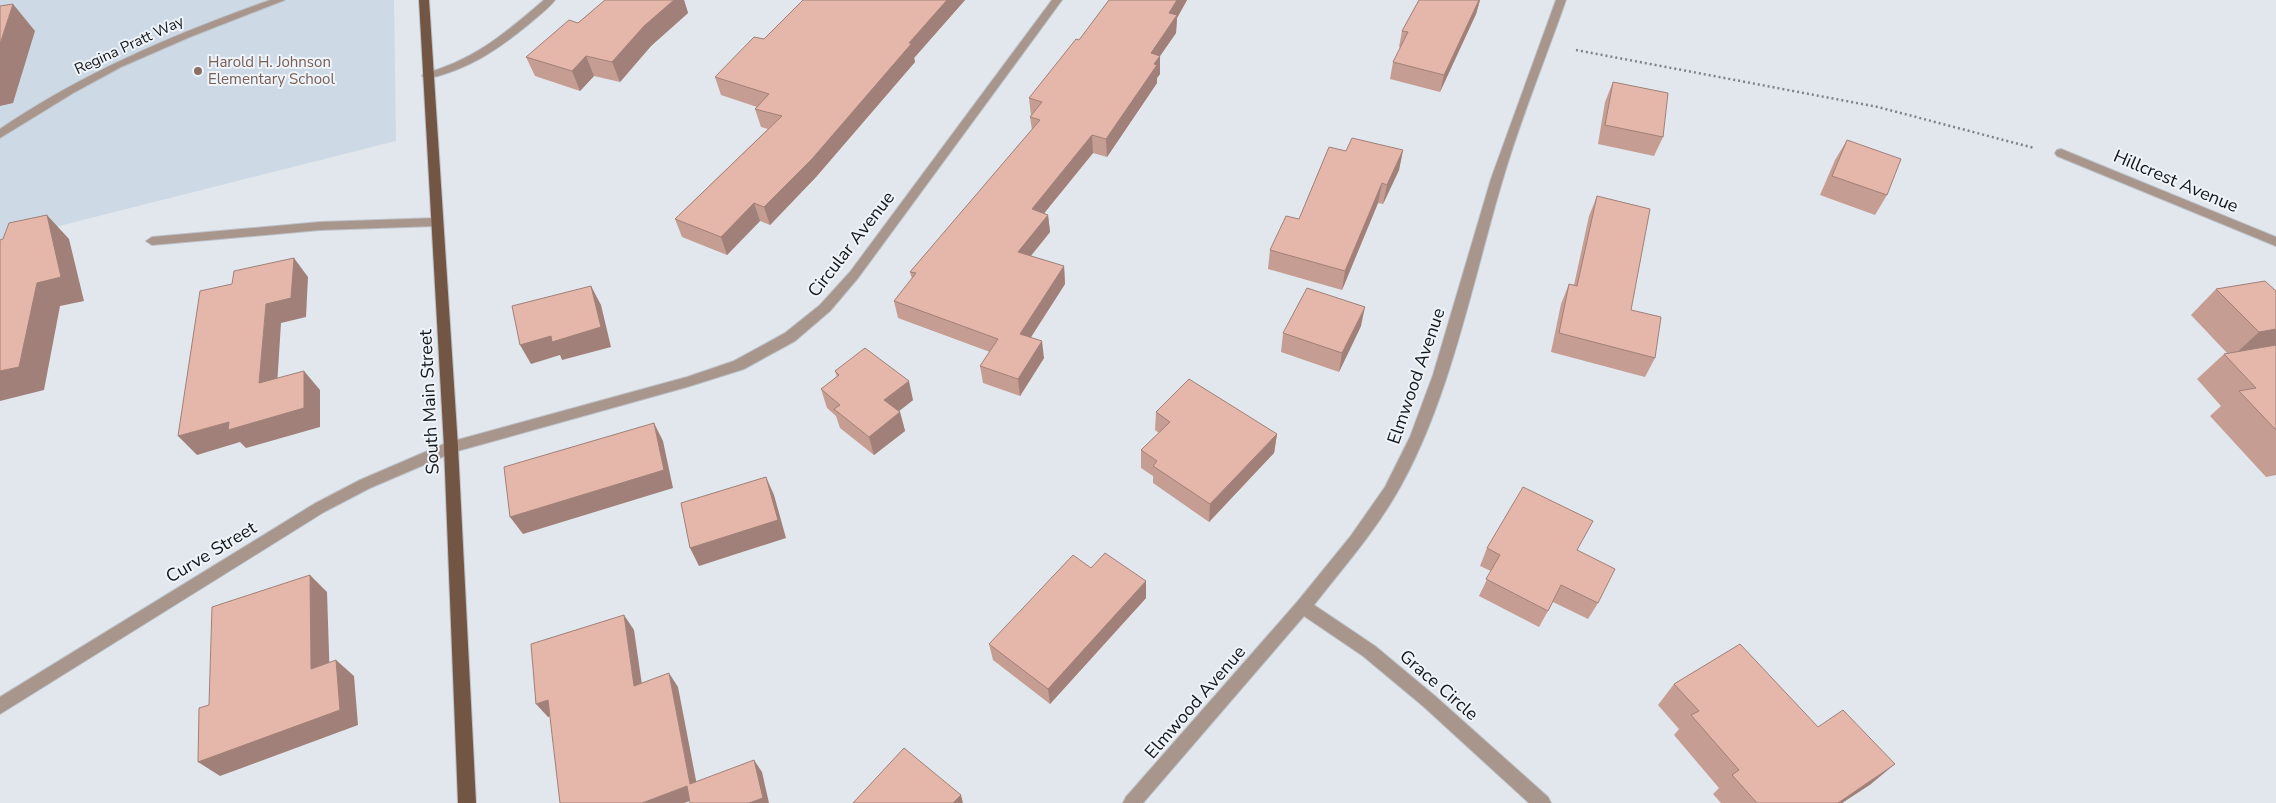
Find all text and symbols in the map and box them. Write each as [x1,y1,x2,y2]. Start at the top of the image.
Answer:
street label: Regina Pratt Way [71,11,187,79]
place label: Harold H. Johnson Elementary School [208,52,335,89]
marker: Harold H. Johnson Elementary School [192,65,204,77]
street label: Hillcrest Avenue [2110,144,2242,218]
street label: Circular Avenue [802,186,900,302]
street label: Elmwood Avenue [1381,305,1451,447]
street label: South Main Street [413,328,445,475]
street label: Curve Street [161,515,261,588]
street label: Elmwood Avenue [1139,640,1251,764]
street label: Grace Circle [1394,644,1484,726]

